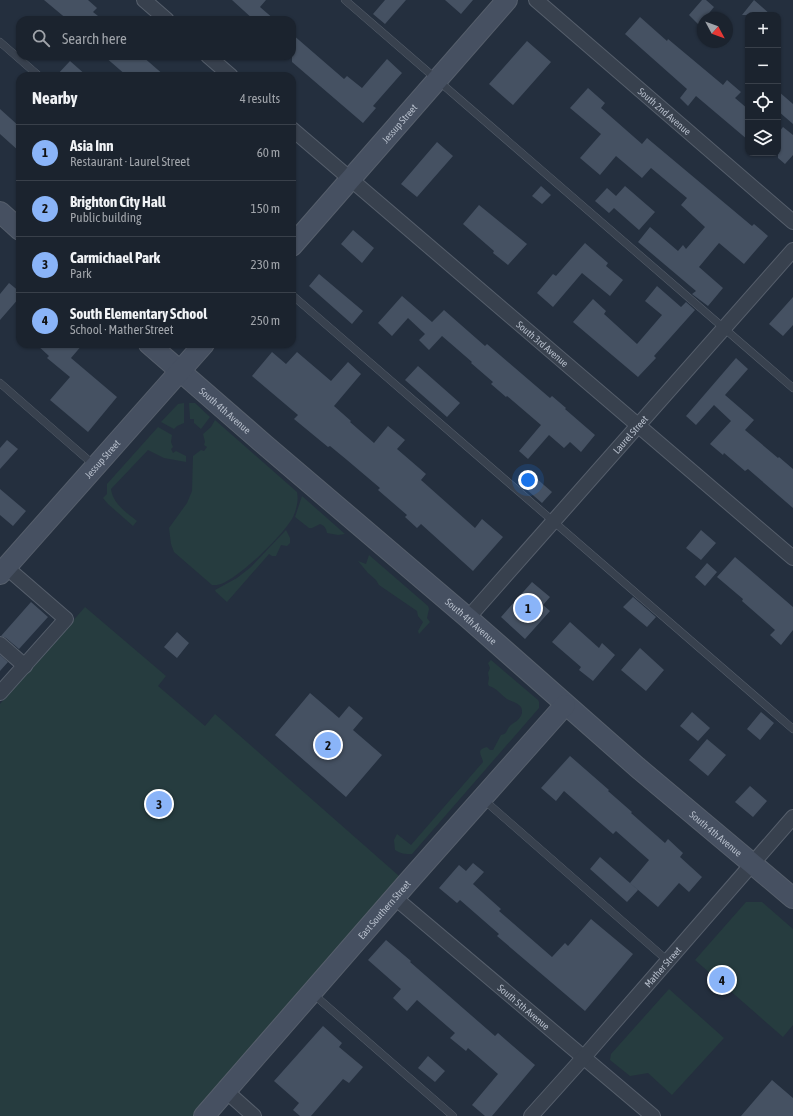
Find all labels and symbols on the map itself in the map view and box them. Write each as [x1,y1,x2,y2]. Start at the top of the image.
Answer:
north arrow [697,12,733,48]
street label: South 2nd Avenue [636,86,693,138]
street label: Jessup Street [380,102,420,145]
street label: South 3rd Avenue [514,319,571,369]
street label: South 4th Avenue [197,385,253,436]
street label: Laurel Street [611,413,650,456]
street label: Jessup Street [83,438,123,481]
your location [518,470,538,490]
pin: 1 [515,593,541,623]
street label: South 4th Avenue [443,596,499,647]
pin: 2 [315,730,341,760]
pin: 3 [146,789,172,819]
street label: South 4th Avenue [687,809,744,859]
street label: East Southern Street [356,878,413,941]
street label: Mather Street [642,945,684,990]
pin: 4 [709,965,735,995]
street label: South 5th Avenue [495,982,552,1032]

